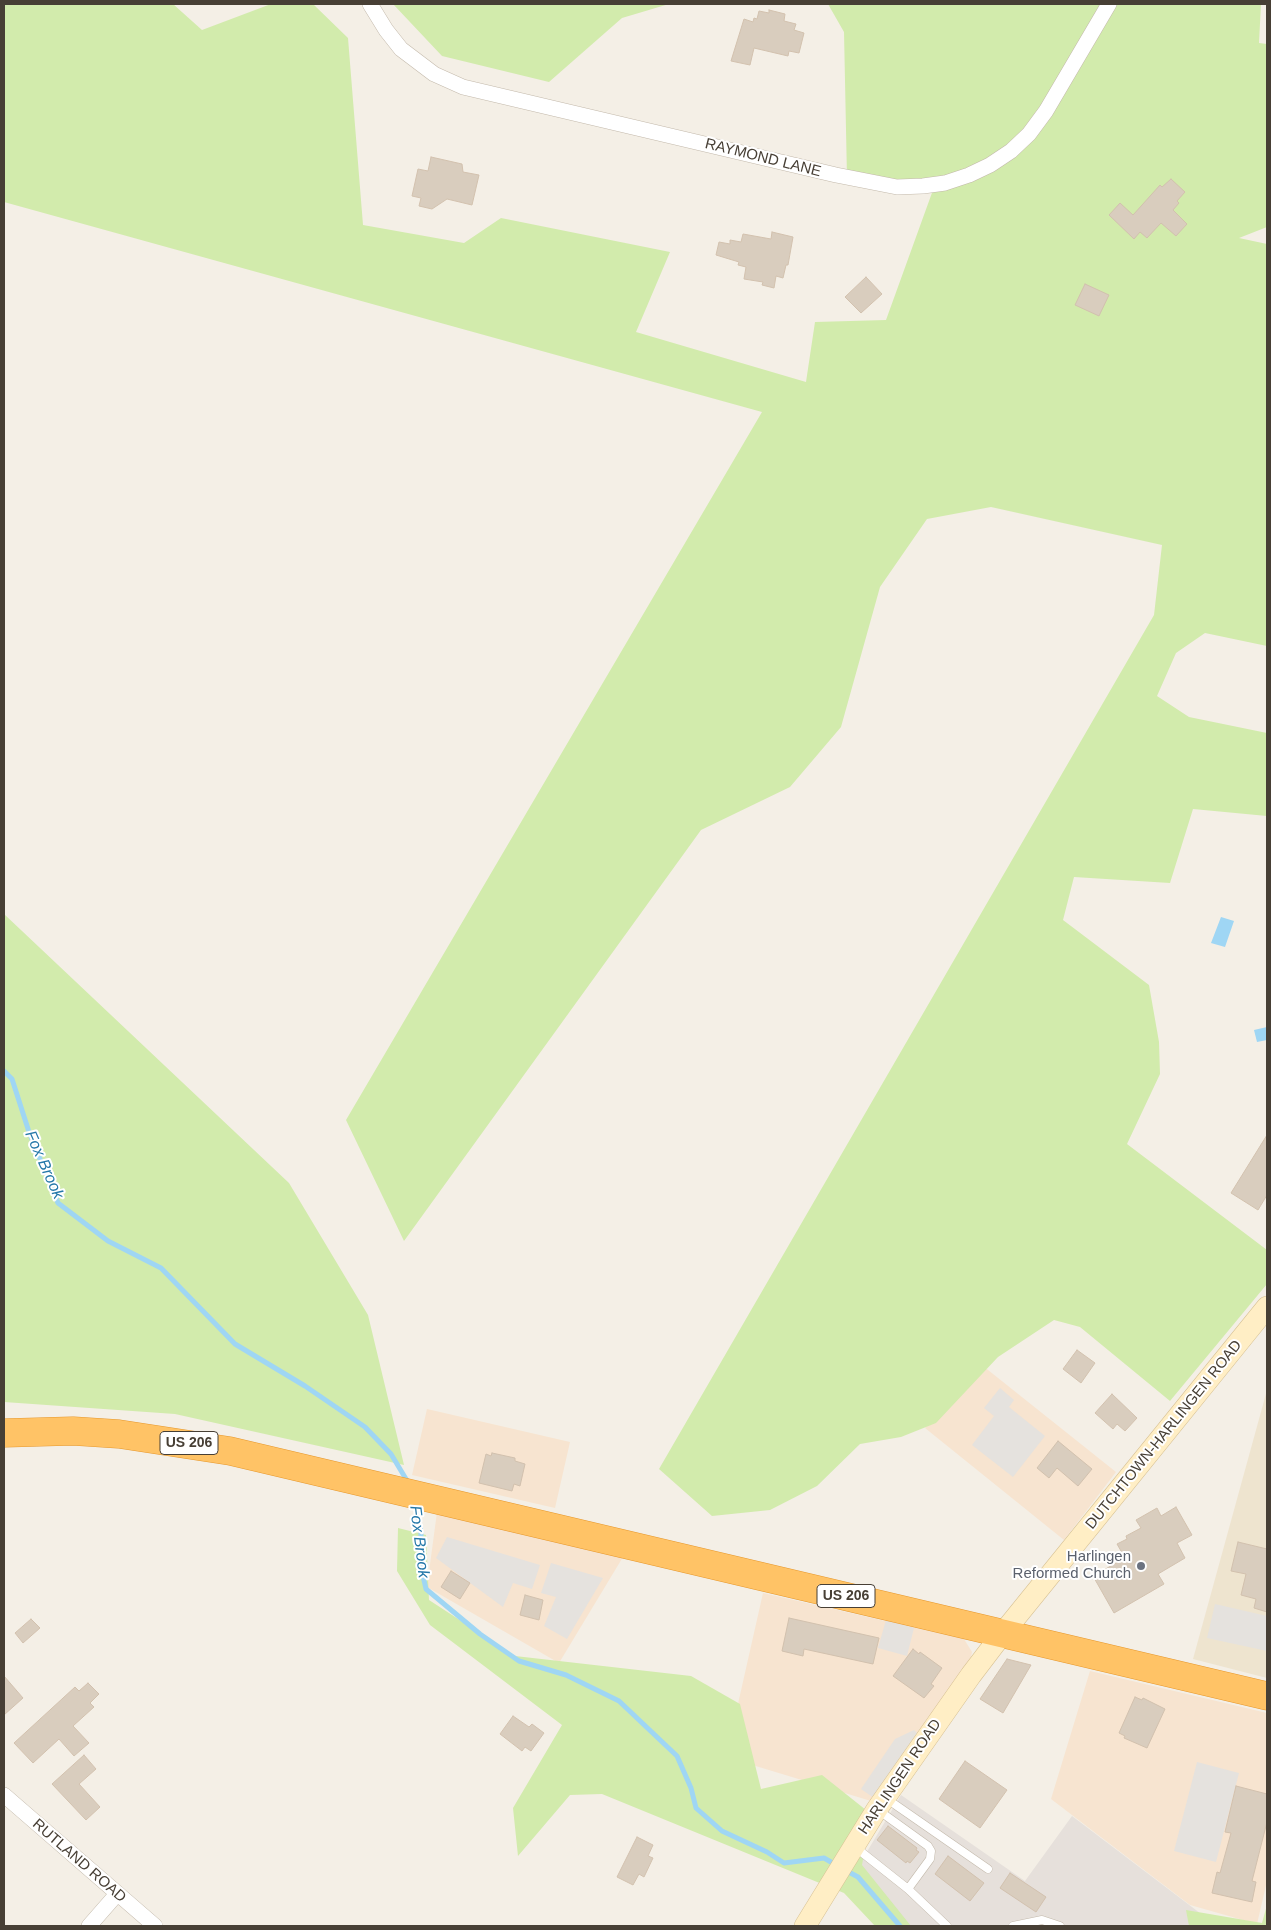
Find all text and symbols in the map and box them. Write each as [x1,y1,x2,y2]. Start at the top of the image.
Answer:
street label: RAYMOND LANE [703,135,823,181]
water label: Fox Brook [20,1128,68,1202]
street label: DUTCHTOWN-HARLINGEN ROAD [1082,1337,1246,1533]
road number: US 206 [160,1432,218,1455]
water label: Fox Brook [405,1505,433,1579]
place label: Harlingen Reformed Church [1013,1548,1131,1583]
marker: Harlingen Reformed Church [1135,1560,1147,1572]
road number: US 206 [817,1584,875,1608]
street label: HARLINGEN ROAD [855,1716,945,1838]
street label: RUTLAND ROAD [28,1815,130,1907]

